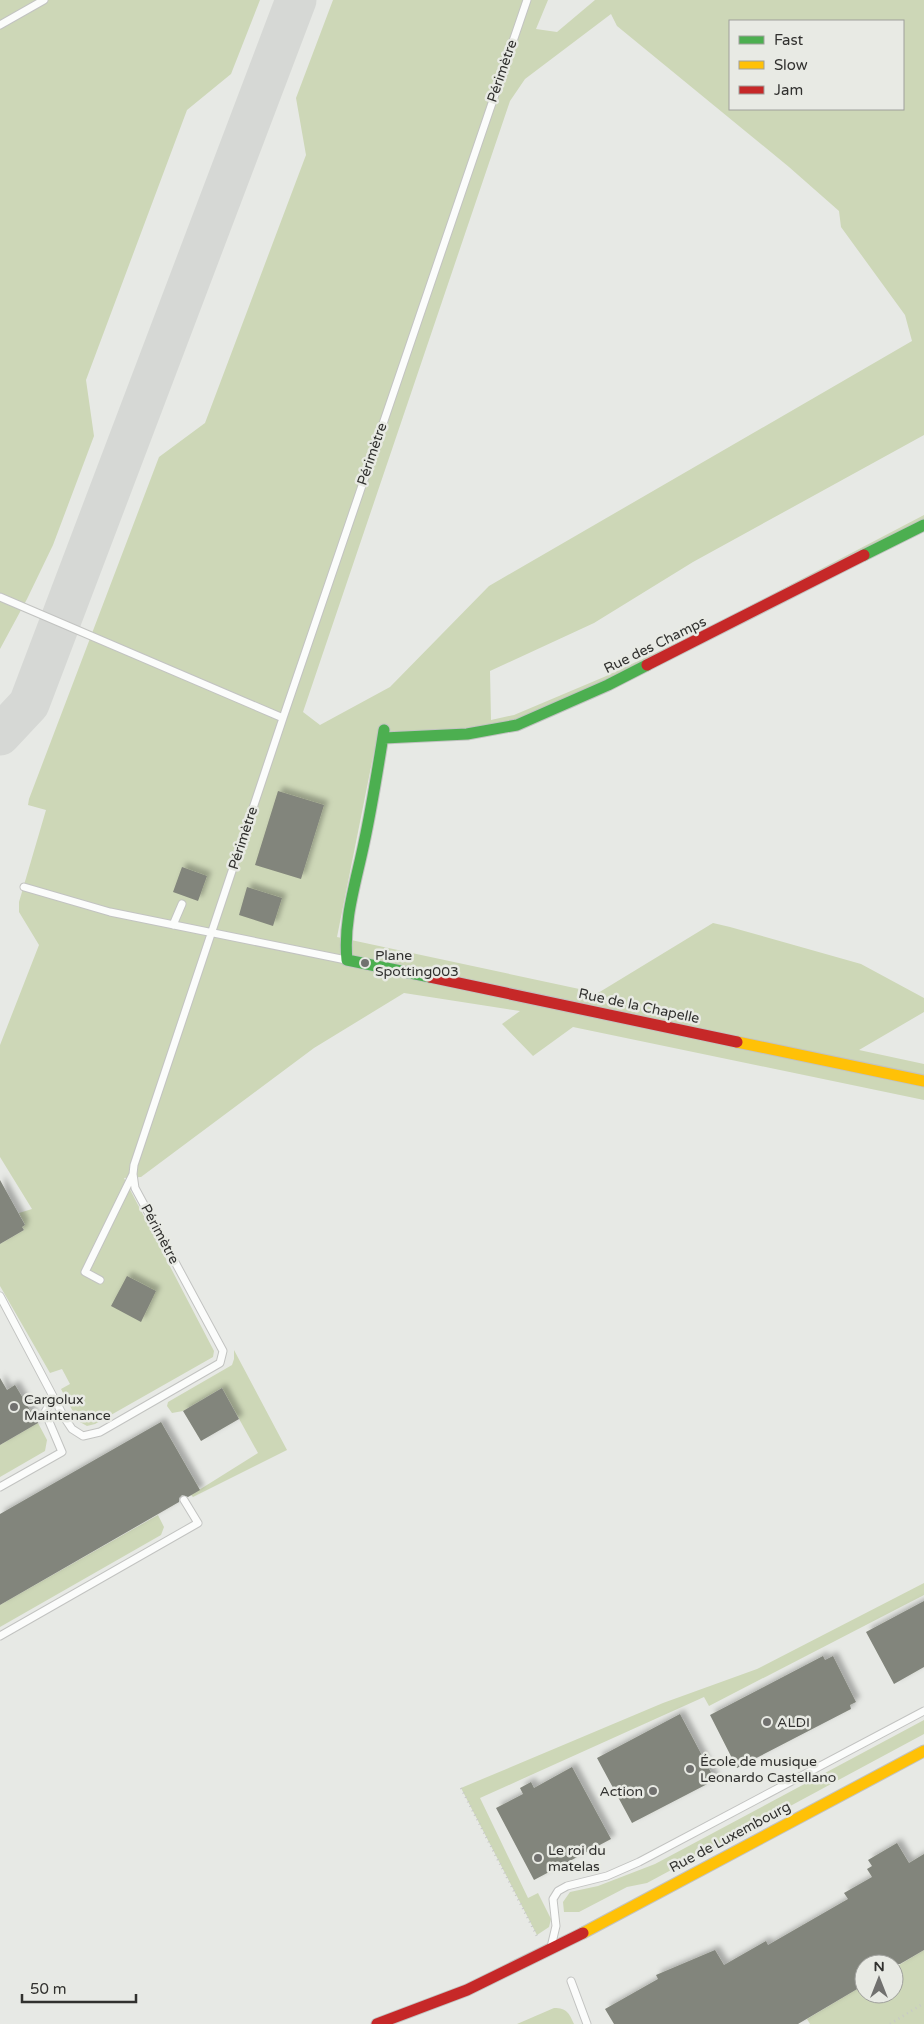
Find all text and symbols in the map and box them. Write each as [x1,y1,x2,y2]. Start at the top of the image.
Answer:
legend [729,20,904,110]
text: Fast [774,31,804,49]
street label: Périmètre [483,37,521,105]
text: Slow [774,56,808,74]
text: Jam [774,81,803,99]
street label: Périmètre [353,420,391,488]
street label: Rue des Champs [601,613,709,677]
street label: Périmètre [225,804,261,872]
place label: Plane Spotting003 [375,947,459,980]
marker: Plane Spotting003 [359,957,371,969]
street label: Rue de la Chapelle [577,985,701,1027]
street label: Périmètre [137,1201,183,1267]
place label: Cargolux Maintenance [24,1391,111,1424]
marker: Cargolux Maintenance [8,1401,20,1413]
place label: ALDI [777,1714,810,1731]
marker: ALDI [761,1716,773,1728]
place label: École de musique Leonardo Castellano [700,1753,836,1786]
marker: École de musique Leonardo Castellano [684,1763,696,1775]
place label: Action [599,1783,643,1800]
marker: Action [647,1785,659,1797]
street label: Rue de Luxembourg [666,1798,794,1876]
place label: Le roi du matelas [548,1842,606,1875]
marker: Le roi du matelas [532,1852,544,1864]
north arrow [854,1954,904,2004]
text: N [873,1958,885,1975]
scale bar [22,1972,136,2004]
text: 50 m [30,1980,67,1998]

